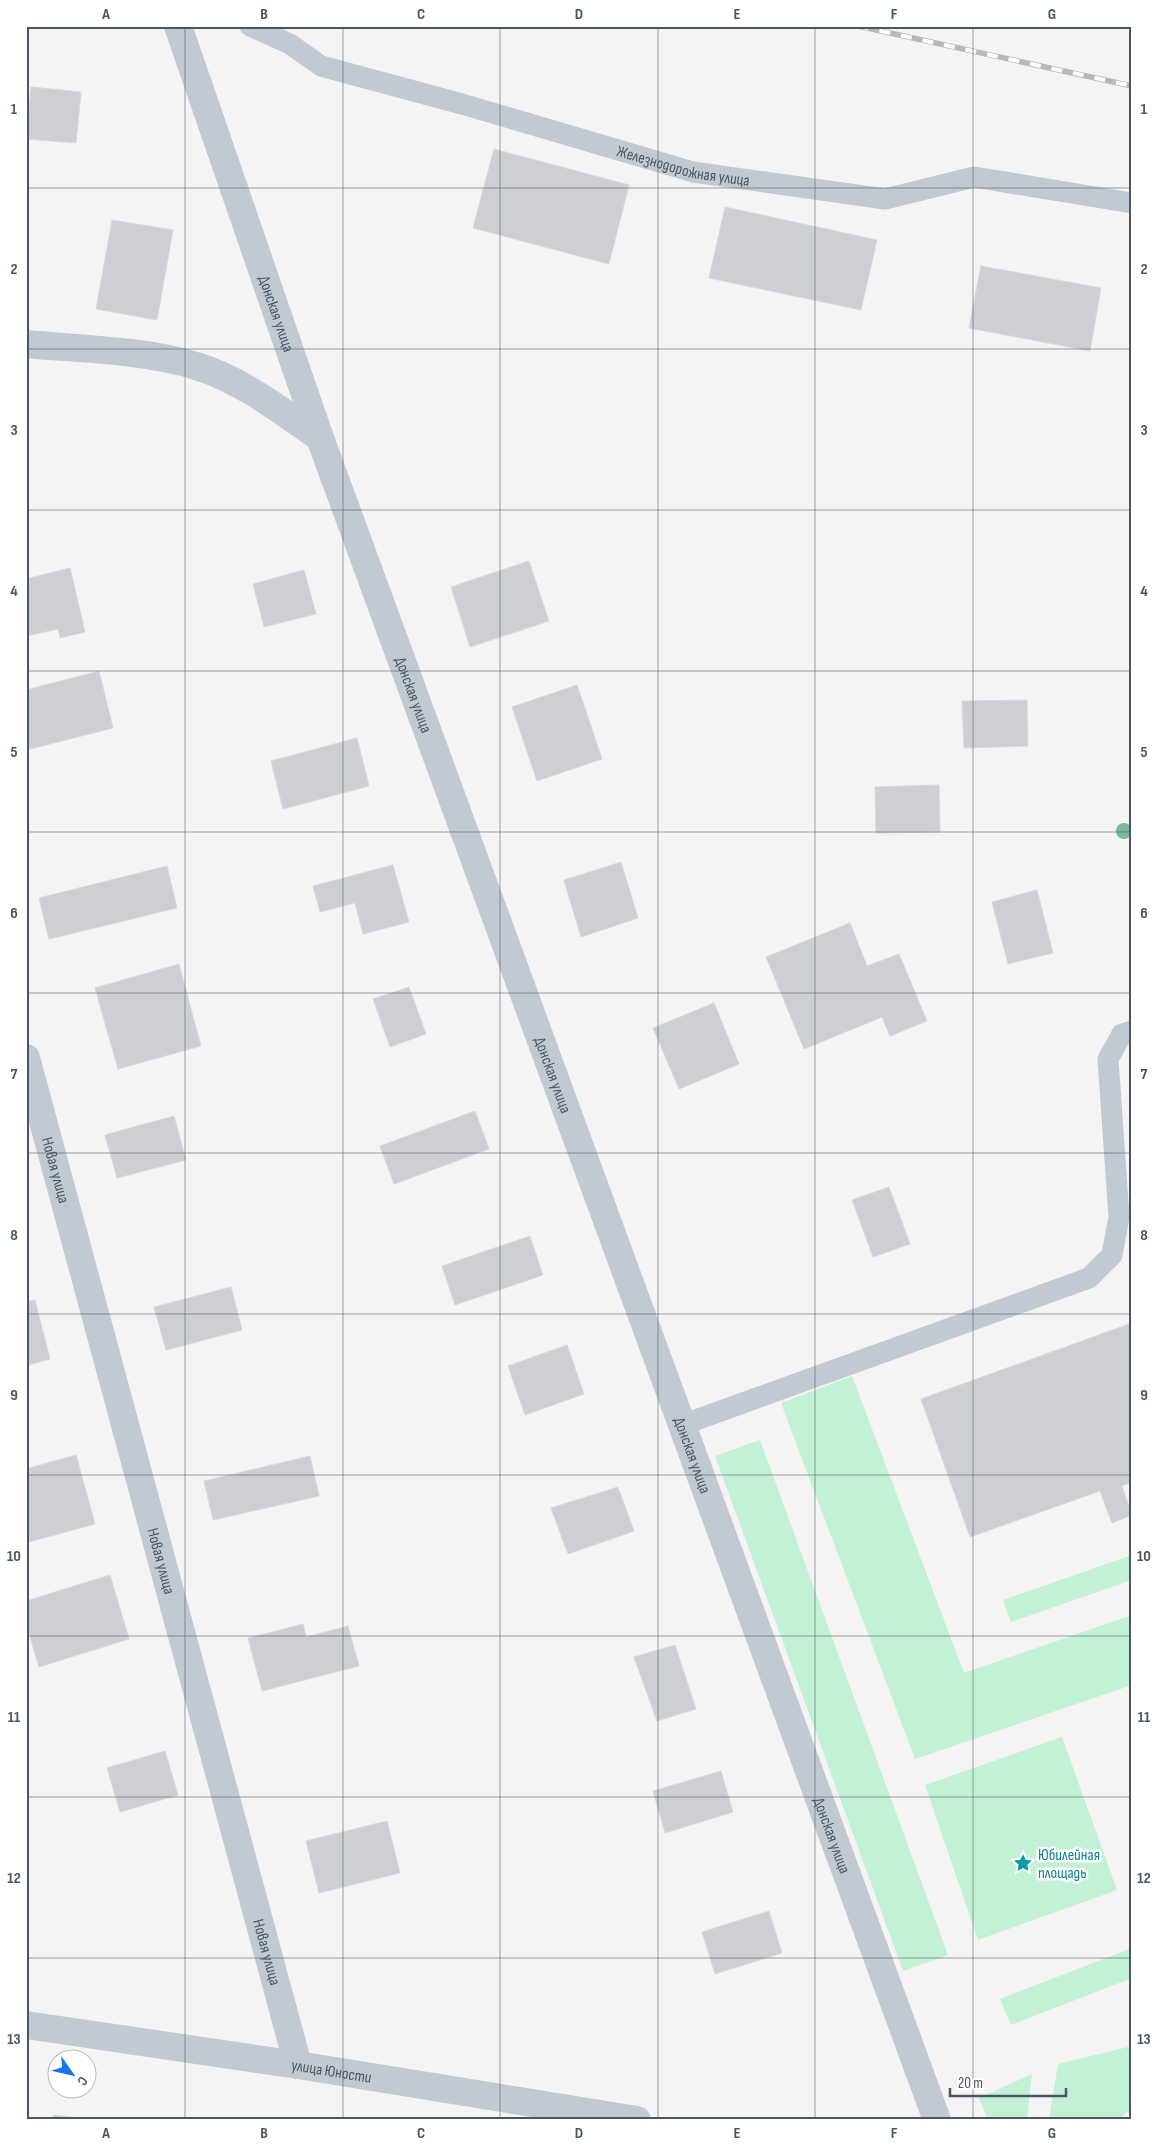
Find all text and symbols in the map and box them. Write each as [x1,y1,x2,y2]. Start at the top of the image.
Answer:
text: A [101,5,110,24]
text: B [260,5,268,24]
text: C [417,5,425,24]
text: D [575,5,583,24]
text: E [734,5,741,24]
text: F [891,5,898,24]
text: G [1048,5,1056,24]
text: 1 [11,100,18,119]
text: 1 [1141,100,1148,119]
street label: Железнодорожная улица [614,142,751,191]
text: 2 [10,260,18,279]
text: 2 [1140,260,1148,279]
street label: Донская улица [254,273,298,355]
text: 3 [10,421,18,440]
text: 3 [1140,421,1148,440]
text: 4 [10,582,18,601]
text: 4 [1140,582,1148,601]
street label: Донская улица [390,654,435,736]
text: 5 [10,743,18,762]
text: 5 [1140,743,1148,762]
text: 6 [10,904,18,923]
text: 6 [1140,904,1148,923]
street label: Донская улица [530,1035,575,1116]
text: 7 [11,1065,18,1084]
text: 7 [1141,1065,1148,1084]
street label: Новая улица [37,1135,73,1206]
text: 8 [10,1226,18,1245]
text: 8 [1140,1226,1148,1245]
text: 9 [10,1386,18,1405]
text: 9 [1140,1386,1148,1405]
street label: Донская улица [669,1415,714,1496]
street label: Новая улица [142,1526,178,1597]
text: 10 [7,1547,21,1566]
text: 10 [1137,1547,1151,1566]
text: 11 [8,1708,21,1727]
text: 11 [1138,1708,1151,1727]
street label: Донская улица [808,1795,854,1876]
place label: Юбилейная площадь [1038,1846,1100,1883]
place icon: Юбилейная площадь [1012,1852,1034,1874]
text: 12 [7,1869,21,1888]
text: 12 [1137,1869,1151,1888]
street label: Новая улица [248,1917,284,1988]
text: 13 [7,2030,21,2049]
text: 13 [1137,2030,1151,2049]
north arrow [48,2048,98,2098]
street label: улица Юности [290,2056,373,2088]
scale bar [950,2066,1067,2098]
text: С [73,2073,91,2089]
text: 20 m [958,2074,983,2093]
text: A [101,2124,110,2143]
text: B [260,2124,268,2143]
text: C [417,2124,425,2143]
text: D [575,2124,583,2143]
text: E [734,2124,741,2143]
text: F [891,2124,898,2143]
text: G [1048,2124,1056,2143]

